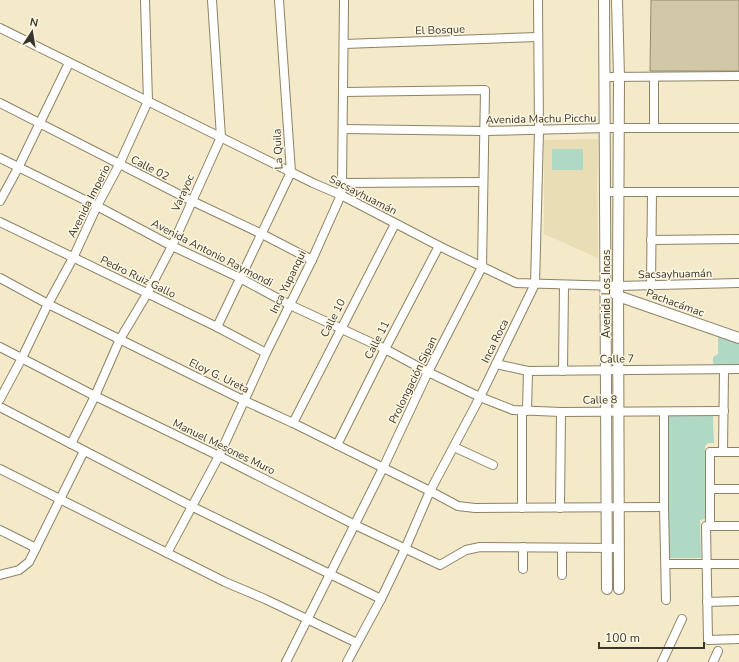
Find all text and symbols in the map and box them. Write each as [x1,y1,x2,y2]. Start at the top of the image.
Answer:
north arrow [12,12,52,52]
text: N [28,15,40,31]
street label: El Bosque [415,22,465,38]
street label: Avenida Machu Picchu [486,111,596,127]
street label: La Quila [269,128,287,170]
street label: Calle 02 [128,152,172,184]
street label: Avenida Imperio [64,162,114,240]
street label: Sacsayhuamán [327,171,399,219]
street label: Varayoc [168,172,198,215]
street label: Avenida Antonio Raymondi [149,216,275,290]
street label: Inca Yupanqui [266,248,310,316]
street label: Avenida Los Incas [599,250,614,338]
street label: Pedro Ruiz Gallo [98,252,178,302]
street label: Sacsayhuamán [638,266,712,282]
street label: Pachacámac [644,286,706,320]
street label: Calle 10 [317,296,349,340]
street label: Inca Roca [478,316,512,365]
street label: Calle 11 [361,318,393,362]
street label: Prolongación Sipan [385,334,441,426]
street label: Calle 7 [599,351,635,367]
street label: Eloy G. Ureta [187,355,252,397]
street label: Calle 8 [582,392,618,408]
street label: Manuel Mesones Muro [170,416,278,478]
scale bar [599,624,704,650]
text: 100 m [605,630,640,646]

